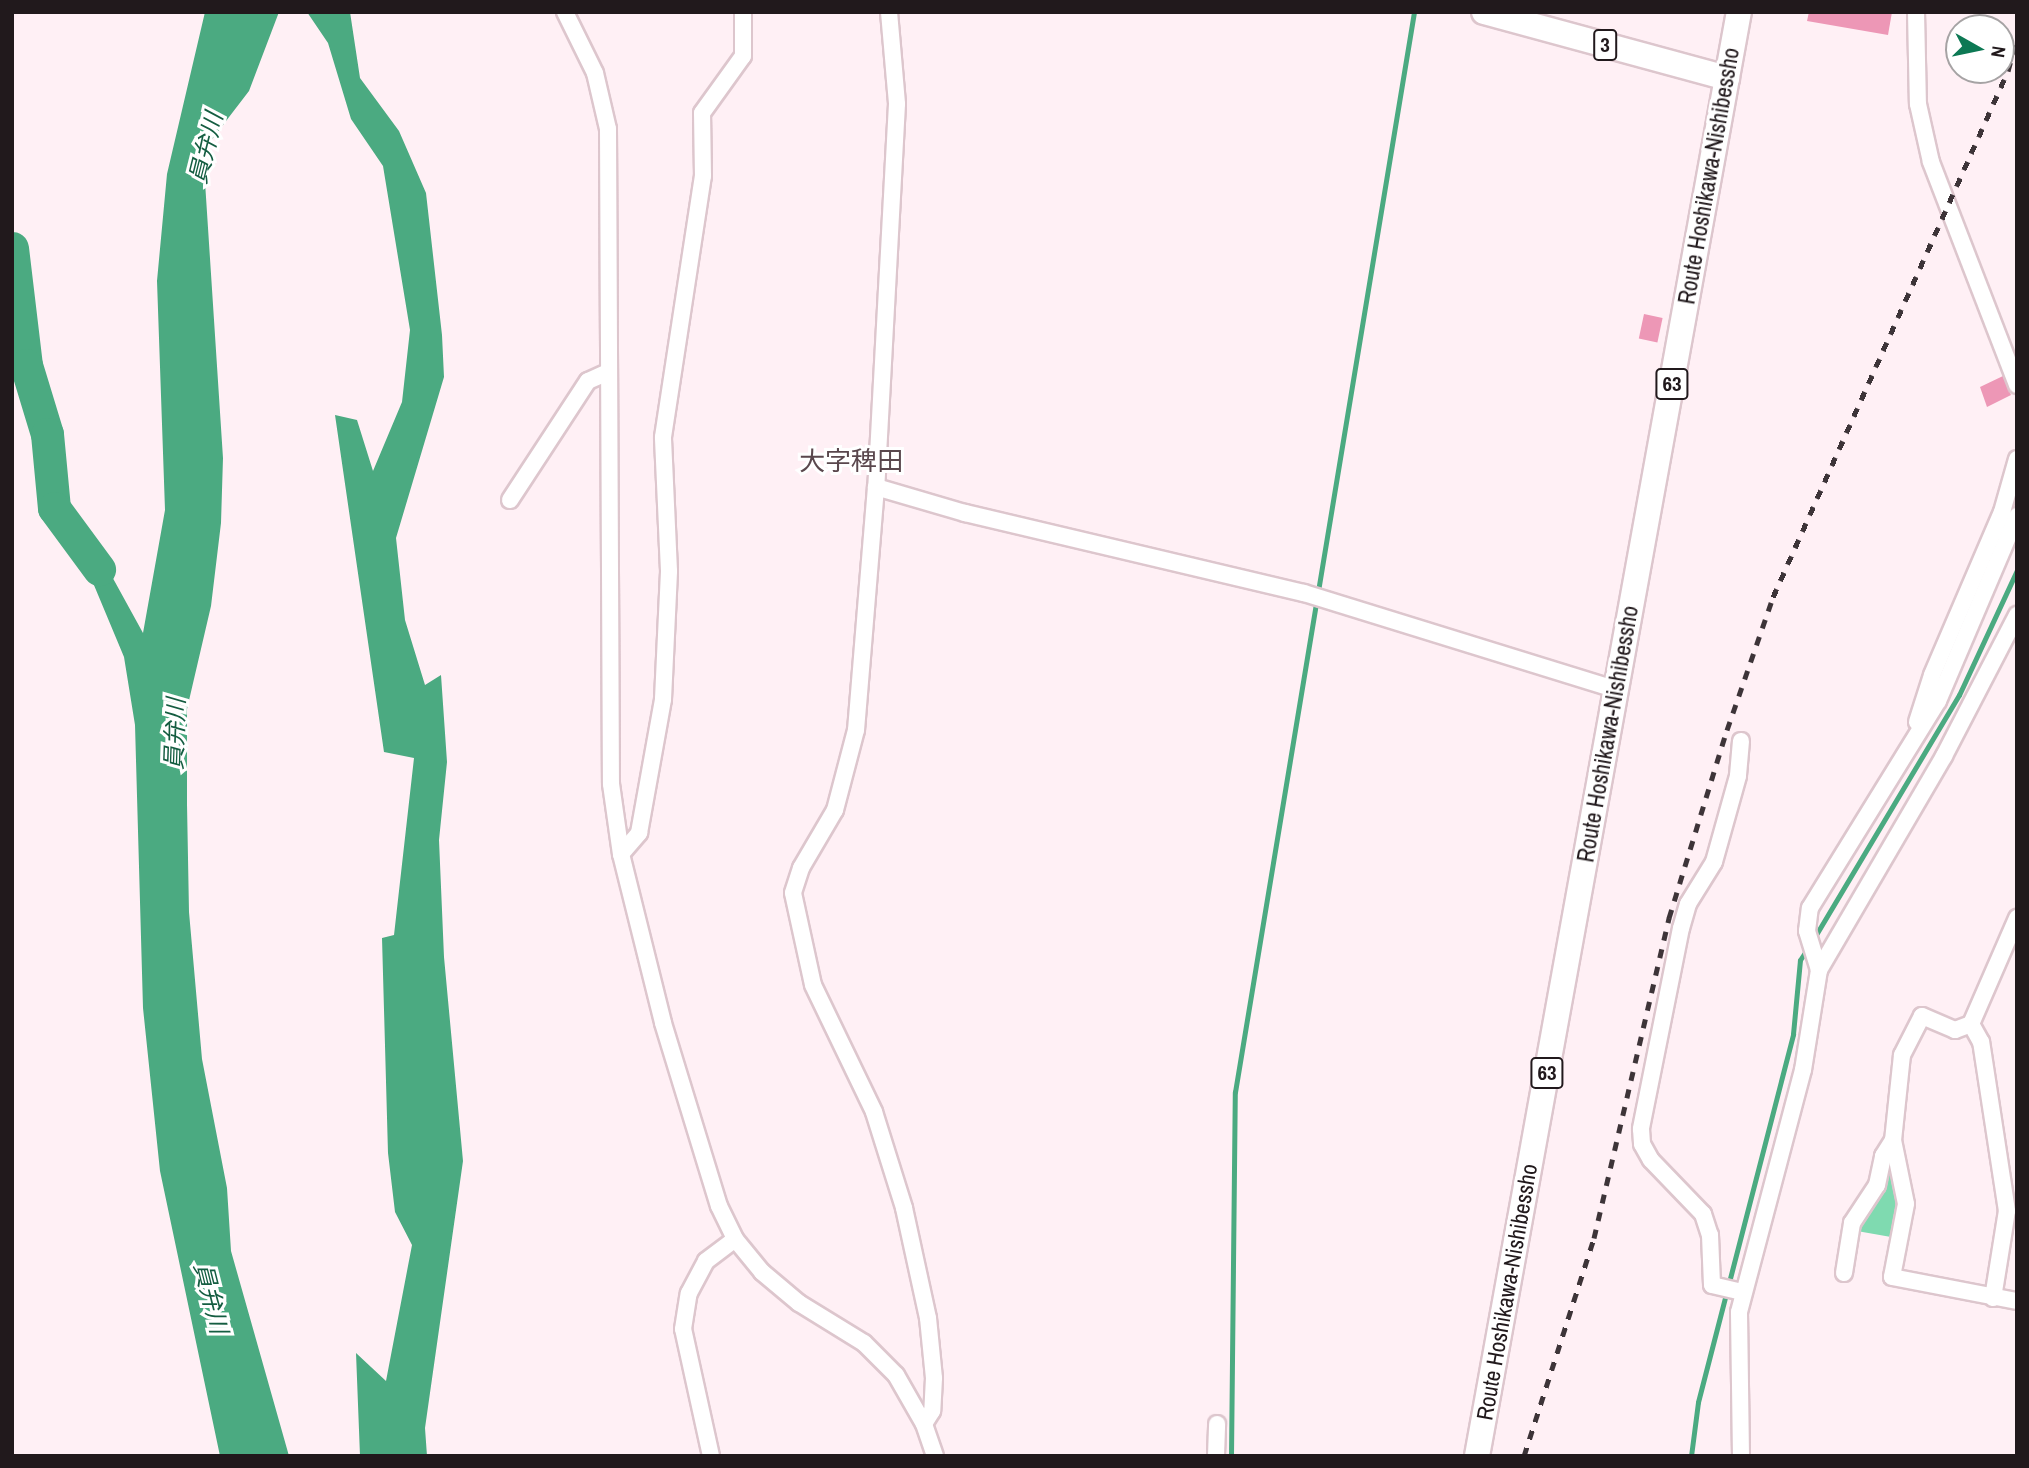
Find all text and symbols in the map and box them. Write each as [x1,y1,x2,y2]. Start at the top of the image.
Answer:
north arrow [1945,14,2015,84]
road number: 3 [1593,28,1617,62]
text: N [1985,44,2012,60]
street label: Route Hoshikawa-Nishibessho [1673,46,1745,306]
water label: 員弁川 [183,110,229,186]
road number: 63 [1654,366,1690,402]
district label: 大字稗田 [799,445,903,477]
street label: Route Hoshikawa-Nishibessho [1572,604,1644,864]
water label: 員弁川 [159,698,191,770]
road number: 63 [1530,1056,1564,1090]
street label: Route Hoshikawa-Nishibessho [1471,1162,1543,1422]
water label: 員弁川 [188,1260,234,1336]

